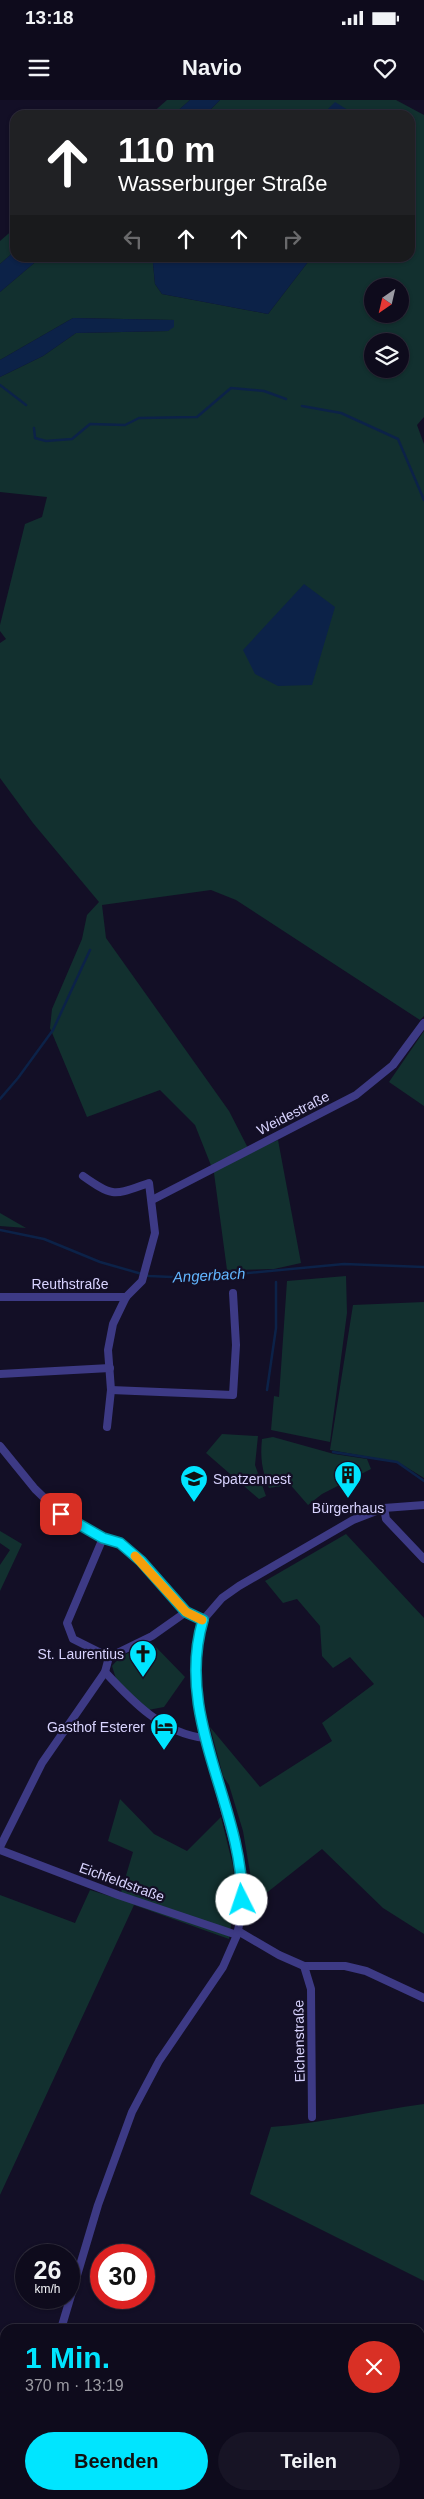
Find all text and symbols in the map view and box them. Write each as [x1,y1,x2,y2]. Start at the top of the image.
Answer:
text: 13:18 [25,7,74,28]
icon: menu [25,54,53,82]
icon: heart [371,54,399,82]
text: Navio [182,55,242,80]
icon: ahead [35,130,100,195]
text: 110 m [118,130,215,169]
text: Wasserburger Straße [118,171,327,196]
icon: left [119,225,147,253]
icon: ahead [172,225,200,253]
icon: ahead [225,225,253,253]
icon: right [278,225,306,253]
north arrow [364,278,409,322]
map controls [364,278,409,378]
button: layers [364,333,409,378]
street label: Weidestraße [254,1088,332,1138]
water label: Angerbach [171,1265,246,1285]
street label: Reuthstraße [31,1276,109,1292]
building icon: Bürgerhaus [333,1460,363,1499]
school or university icon: Spatzennest [179,1464,209,1503]
place label: Spatzennest [213,1471,291,1487]
pin [40,1493,82,1535]
icon: arrive [47,1500,75,1528]
place label: Bürgerhaus [312,1500,384,1516]
church icon: St. Laurentius [128,1639,158,1678]
place label: St. Laurentius [38,1646,124,1662]
hotel icon: Gasthof Esterer [149,1712,179,1751]
place label: Gasthof Esterer [47,1719,145,1735]
street label: Eichfeldstraße [77,1859,167,1905]
position arrow [215,1873,267,1925]
street label: Eichenstraße [290,1999,308,2082]
speed limit sign: 30 [90,2244,155,2309]
text: 26 [34,2256,61,2284]
text: km/h [34,2282,61,2296]
text: 1 Min. [25,2341,110,2374]
button: close [348,2341,400,2393]
text: 370 m · 13:19 [25,2377,124,2394]
button: Beenden [25,2432,208,2490]
button: Teilen [218,2432,400,2490]

